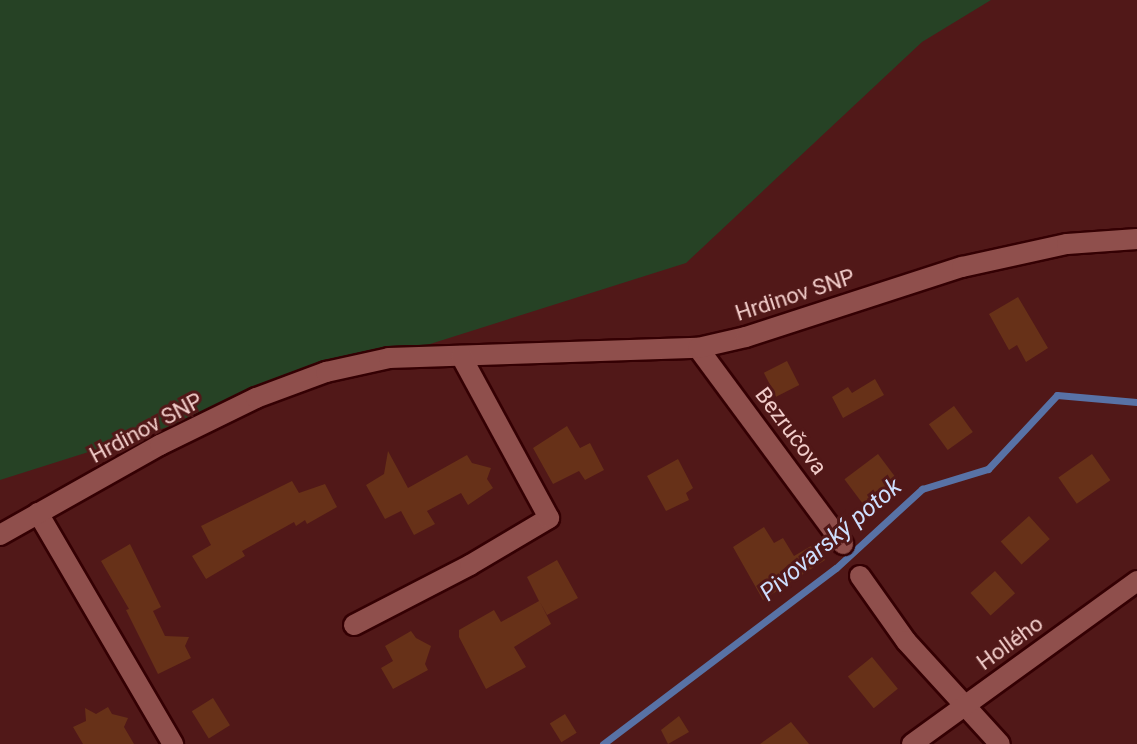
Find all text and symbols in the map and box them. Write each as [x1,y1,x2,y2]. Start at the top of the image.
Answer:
street label: Hrdinov SNP [732,263,858,327]
street label: Bezručova [750,382,832,480]
street label: Hrdinov SNP [85,387,207,469]
water label: Pivovarský potok [754,472,908,608]
street label: Hollého [972,610,1048,676]

